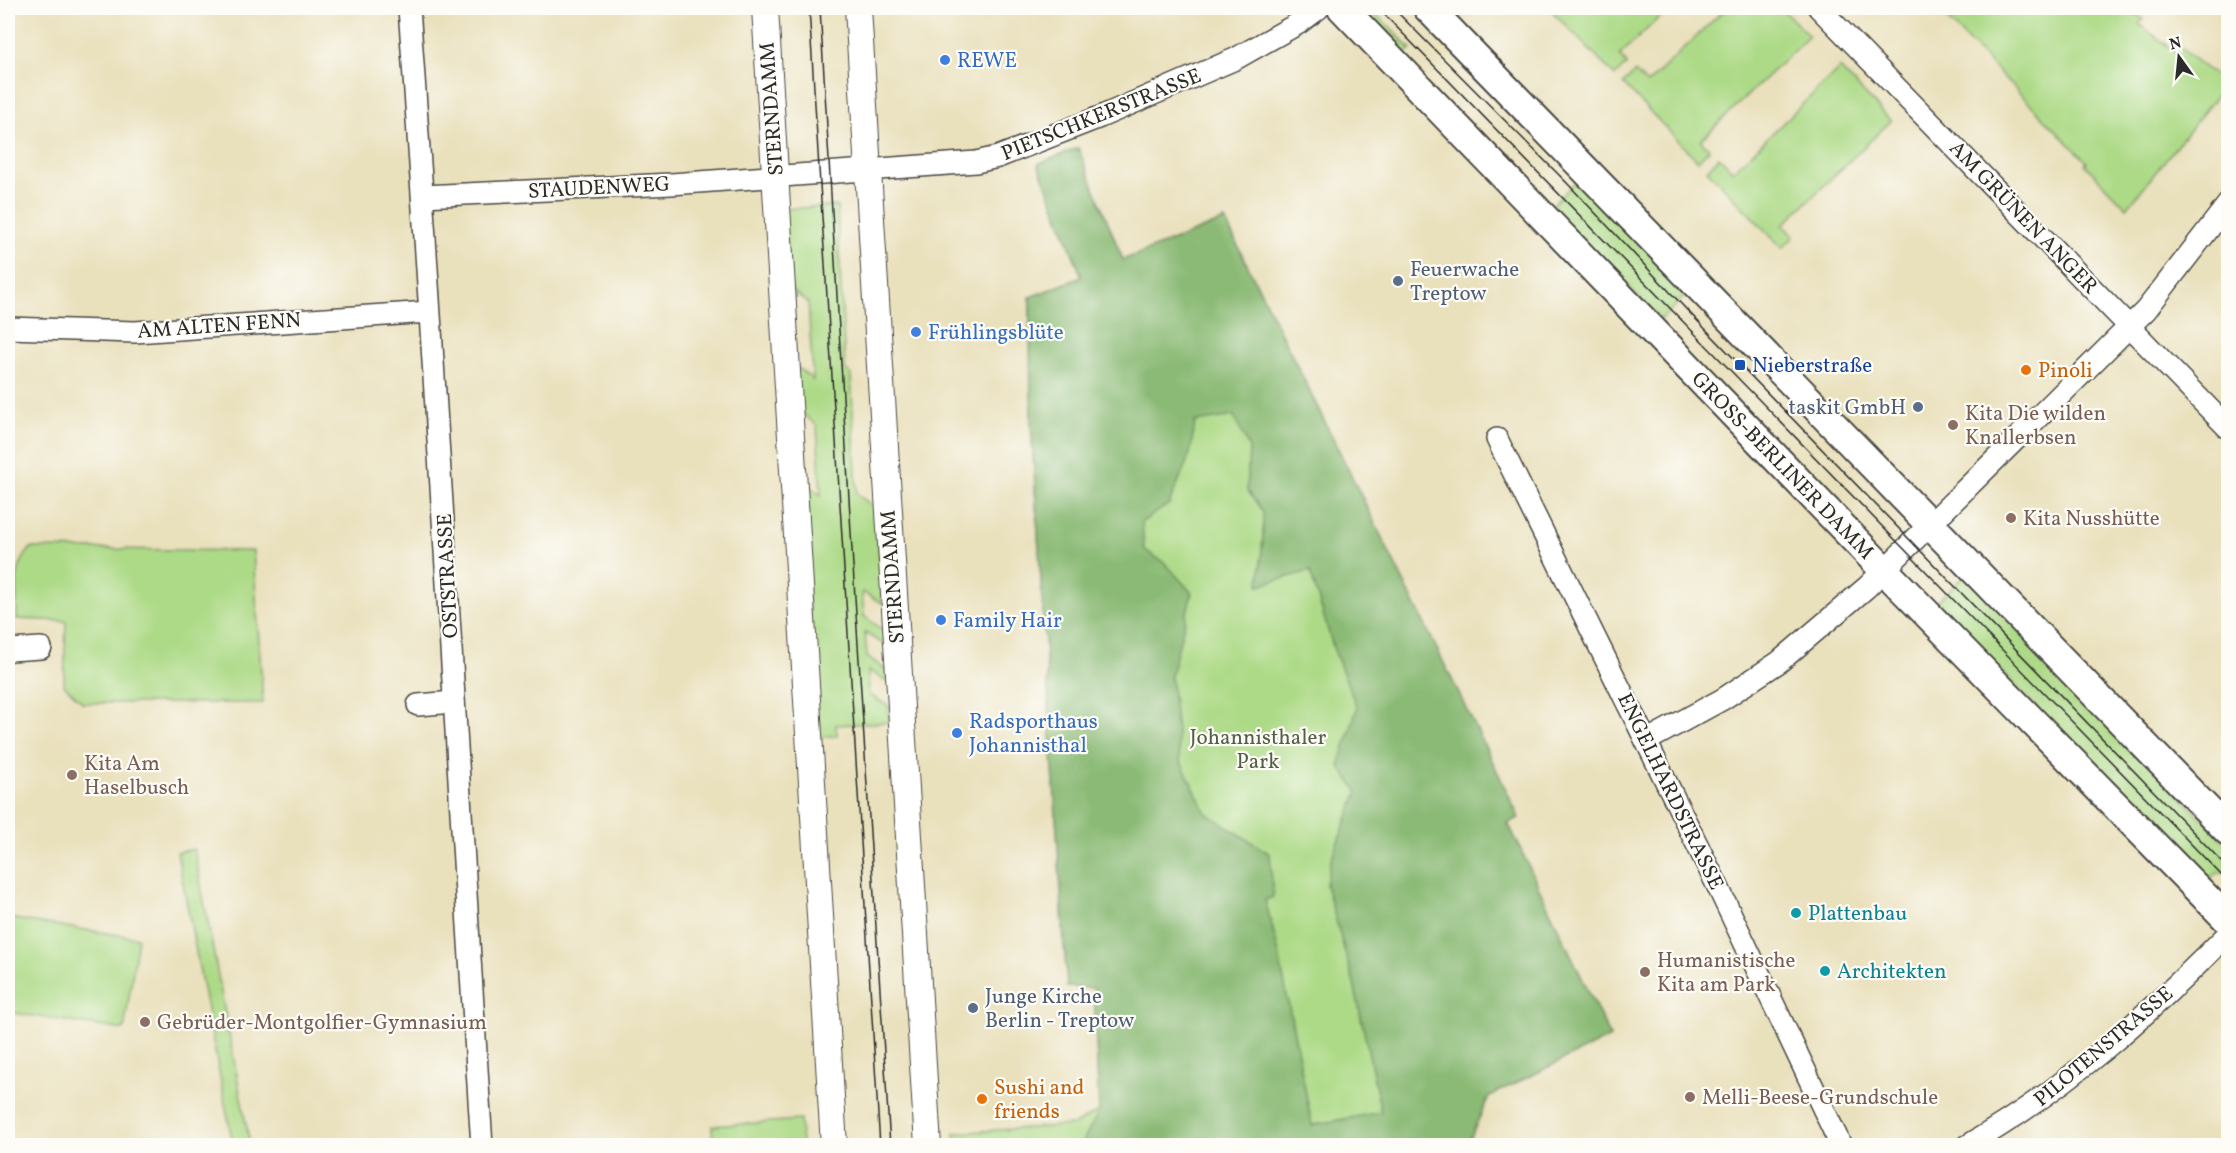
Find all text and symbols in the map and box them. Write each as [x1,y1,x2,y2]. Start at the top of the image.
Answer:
north arrow [2149,27,2209,87]
text: N [2167,32,2184,57]
street label: STERNDAMM [753,41,792,177]
place label: REWE [957,47,1017,76]
marker: REWE [938,53,952,67]
street label: PIETSCHKERSTRASSE [997,62,1206,169]
street label: AM GRÜNEN ANGER [1942,135,2104,301]
street label: STAUDENWEG [527,170,671,207]
place label: Feuerwache Treptow [1410,256,1519,309]
marker: Feuerwache Treptow [1391,274,1405,288]
street label: AM ALTEN FENN [136,306,302,347]
place label: Frühlingsblüte [928,319,1064,348]
marker: Frühlingsblüte [909,325,923,339]
place label: Nieberstraße [1752,352,1872,381]
place label: Pinoli [2038,357,2093,386]
marker: Nieberstraße [1733,358,1747,372]
marker: Pinoli [2019,363,2033,377]
street label: GROSS-BERLINER DAMM [1684,366,1880,566]
place label: taskit GmbH [1789,394,1906,423]
marker: taskit GmbH [1911,400,1925,414]
place label: Kita Die wilden Knallerbsen [1965,400,2106,453]
marker: Kita Die wilden Knallerbsen [1946,418,1960,432]
place label: Kita Nusshütte [2023,505,2160,534]
street label: STERNDAMM [874,509,913,645]
marker: Kita Nusshütte [2004,511,2018,525]
street label: OSTSTRASSE [431,513,466,639]
place label: Family Hair [953,607,1062,636]
marker: Family Hair [934,613,948,627]
street label: ENGELHARDSTRASSE [1609,688,1730,895]
place label: Radsporthaus Johannisthal [969,708,1098,761]
park label: Johannisthaler Park [1190,724,1327,777]
marker: Radsporthaus Johannisthal [950,726,964,740]
place label: Kita Am Haselbusch [84,750,189,803]
marker: Kita Am Haselbusch [65,768,79,782]
place label: Plattenbau [1808,900,1907,929]
marker: Plattenbau [1789,906,1803,920]
place label: Humanistische Kita am Park [1657,947,1796,1000]
place label: Architekten [1837,958,1947,987]
marker: Architekten [1818,964,1832,978]
marker: Humanistische Kita am Park [1638,965,1652,979]
street label: PILOTENSTRASSE [2028,980,2180,1114]
place label: Junge Kirche Berlin - Treptow [985,983,1134,1036]
marker: Junge Kirche Berlin - Treptow [966,1001,980,1015]
place label: Gebrüder-Montgolfier-Gymnasium [157,1009,487,1038]
marker: Gebrüder-Montgolfier-Gymnasium [138,1015,152,1029]
place label: Sushi and friends [994,1074,1084,1127]
place label: Melli-Beese-Grundschule [1702,1084,1938,1113]
marker: Melli-Beese-Grundschule [1683,1090,1697,1104]
marker: Sushi and friends [975,1092,989,1106]

